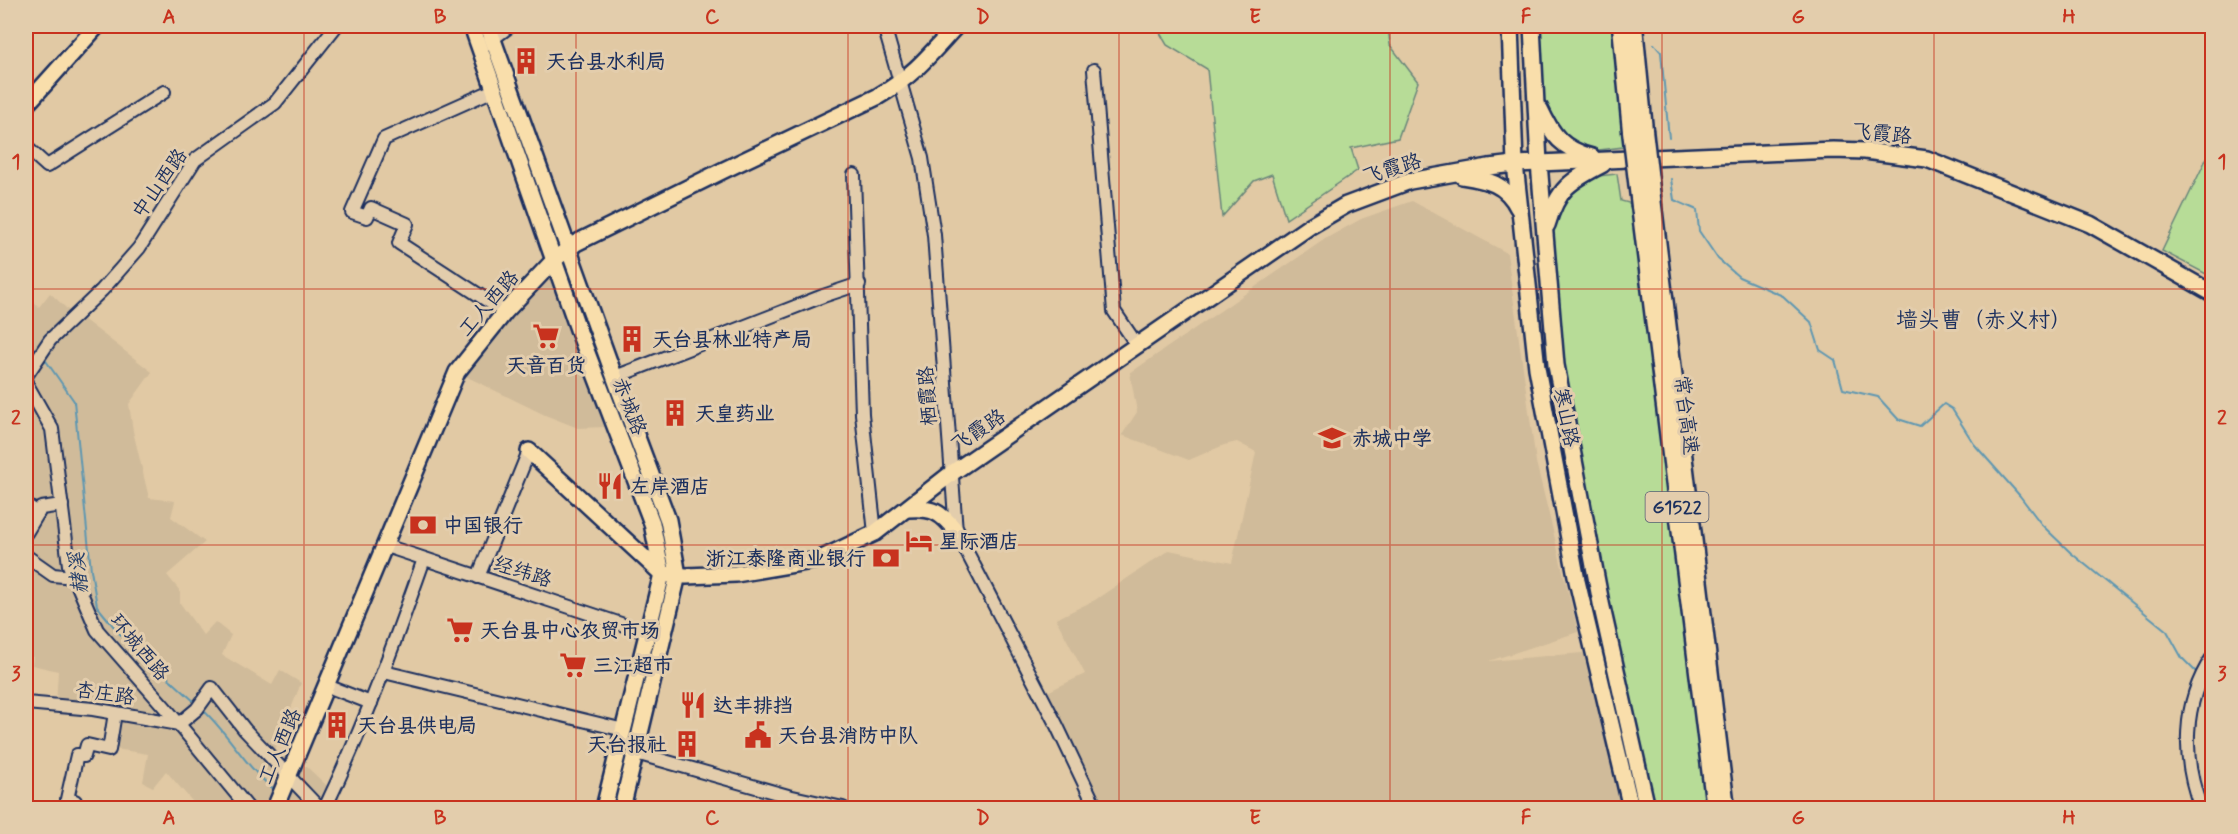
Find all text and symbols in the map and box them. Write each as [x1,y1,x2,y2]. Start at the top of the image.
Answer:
text: A [162,4,176,31]
text: B [434,4,447,31]
text: C [705,4,720,31]
text: D [976,4,990,31]
text: E [1249,4,1261,31]
text: F [1521,4,1532,31]
text: G [1791,4,1805,31]
text: H [2062,4,2076,31]
building icon: 天台县水利局 [511,46,541,76]
place label: 天台县水利局 [546,49,666,76]
street label: 飞霞路 [1851,118,1914,151]
street label: 中山西路 [126,143,195,224]
street label: 飞霞路 [1360,147,1426,191]
text: 1 [12,149,20,176]
text: 1 [2218,149,2226,176]
street label: 工人西路 [453,264,526,343]
district label: 墙头曹（赤义村） [1896,307,2072,335]
supermarket icon: 天音百货 [531,321,561,351]
building icon: 天台县林业特产局 [617,324,647,354]
place label: 天台县林业特产局 [652,327,812,354]
place label: 天音百货 [506,353,586,380]
street label: 栖霞路 [913,364,944,427]
street label: 赤城路 [605,374,652,440]
street label: 常台高速 [1667,374,1704,457]
street label: 寒山路 [1547,385,1585,450]
building icon: 天皇药业 [660,398,690,428]
place label: 天皇药业 [695,401,775,428]
street label: 飞霞路 [946,403,1012,459]
text: 2 [11,405,21,432]
text: 2 [2217,405,2227,432]
school or university icon: 赤城中学 [1317,423,1347,453]
place label: 赤城中学 [1352,426,1432,453]
restaurant icon: 左岸酒店 [595,471,625,501]
place label: 左岸酒店 [630,474,710,501]
road number: G1522 [1646,492,1708,522]
bank icon: 中国银行 [408,510,438,540]
place label: 中国银行 [443,513,523,540]
hotel icon: 星际酒店 [904,526,934,556]
place label: 星际酒店 [939,529,1019,556]
bank icon: 浙江泰隆商业银行 [871,543,901,573]
place label: 浙江泰隆商业银行 [706,546,866,573]
water label: 赭溪 [63,550,95,595]
street label: 经纬路 [490,550,556,595]
street label: 环城西路 [103,609,176,688]
supermarket icon: 天台县中心农贸市场 [445,615,475,645]
place label: 天台县中心农贸市场 [480,618,660,645]
supermarket icon: 三江超市 [558,650,588,680]
place label: 三江超市 [593,653,673,680]
text: 3 [11,661,21,688]
text: 3 [2217,661,2227,688]
street label: 杏庄路 [73,677,137,712]
restaurant icon: 达丰排挡 [678,690,708,720]
place label: 达丰排挡 [713,693,793,720]
street label: 工人西路 [252,704,309,789]
building icon: 天台县供电局 [322,710,352,740]
place label: 天台县供电局 [357,713,477,740]
public building icon: 天台县消防中队 [743,720,773,750]
place label: 天台县消防中队 [778,723,918,750]
building icon: 天台报社 [672,729,702,759]
place label: 天台报社 [587,732,667,759]
text: A [162,805,176,832]
text: B [434,805,447,832]
text: C [705,805,720,832]
text: D [976,805,990,832]
text: E [1249,805,1261,832]
text: F [1521,805,1532,832]
text: G [1791,805,1805,832]
text: H [2062,805,2076,832]

